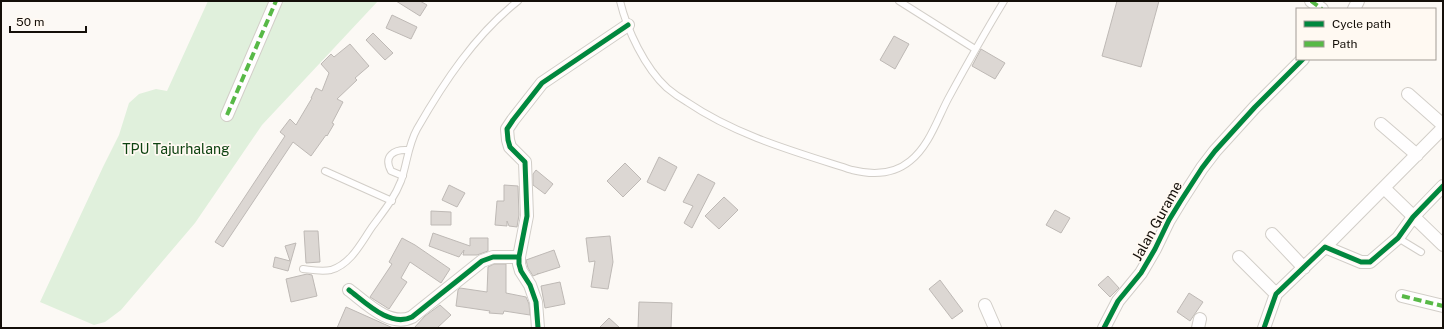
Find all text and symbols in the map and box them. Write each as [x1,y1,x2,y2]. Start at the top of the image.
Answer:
scale bar [10,8,86,34]
legend [1296,8,1436,60]
text: 50 m [16,15,44,29]
text: Cycle path [1332,17,1391,31]
text: Path [1332,37,1358,51]
park label: TPU Tajurhalang [122,141,230,157]
street label: Jalan Gurame [1129,179,1185,263]

